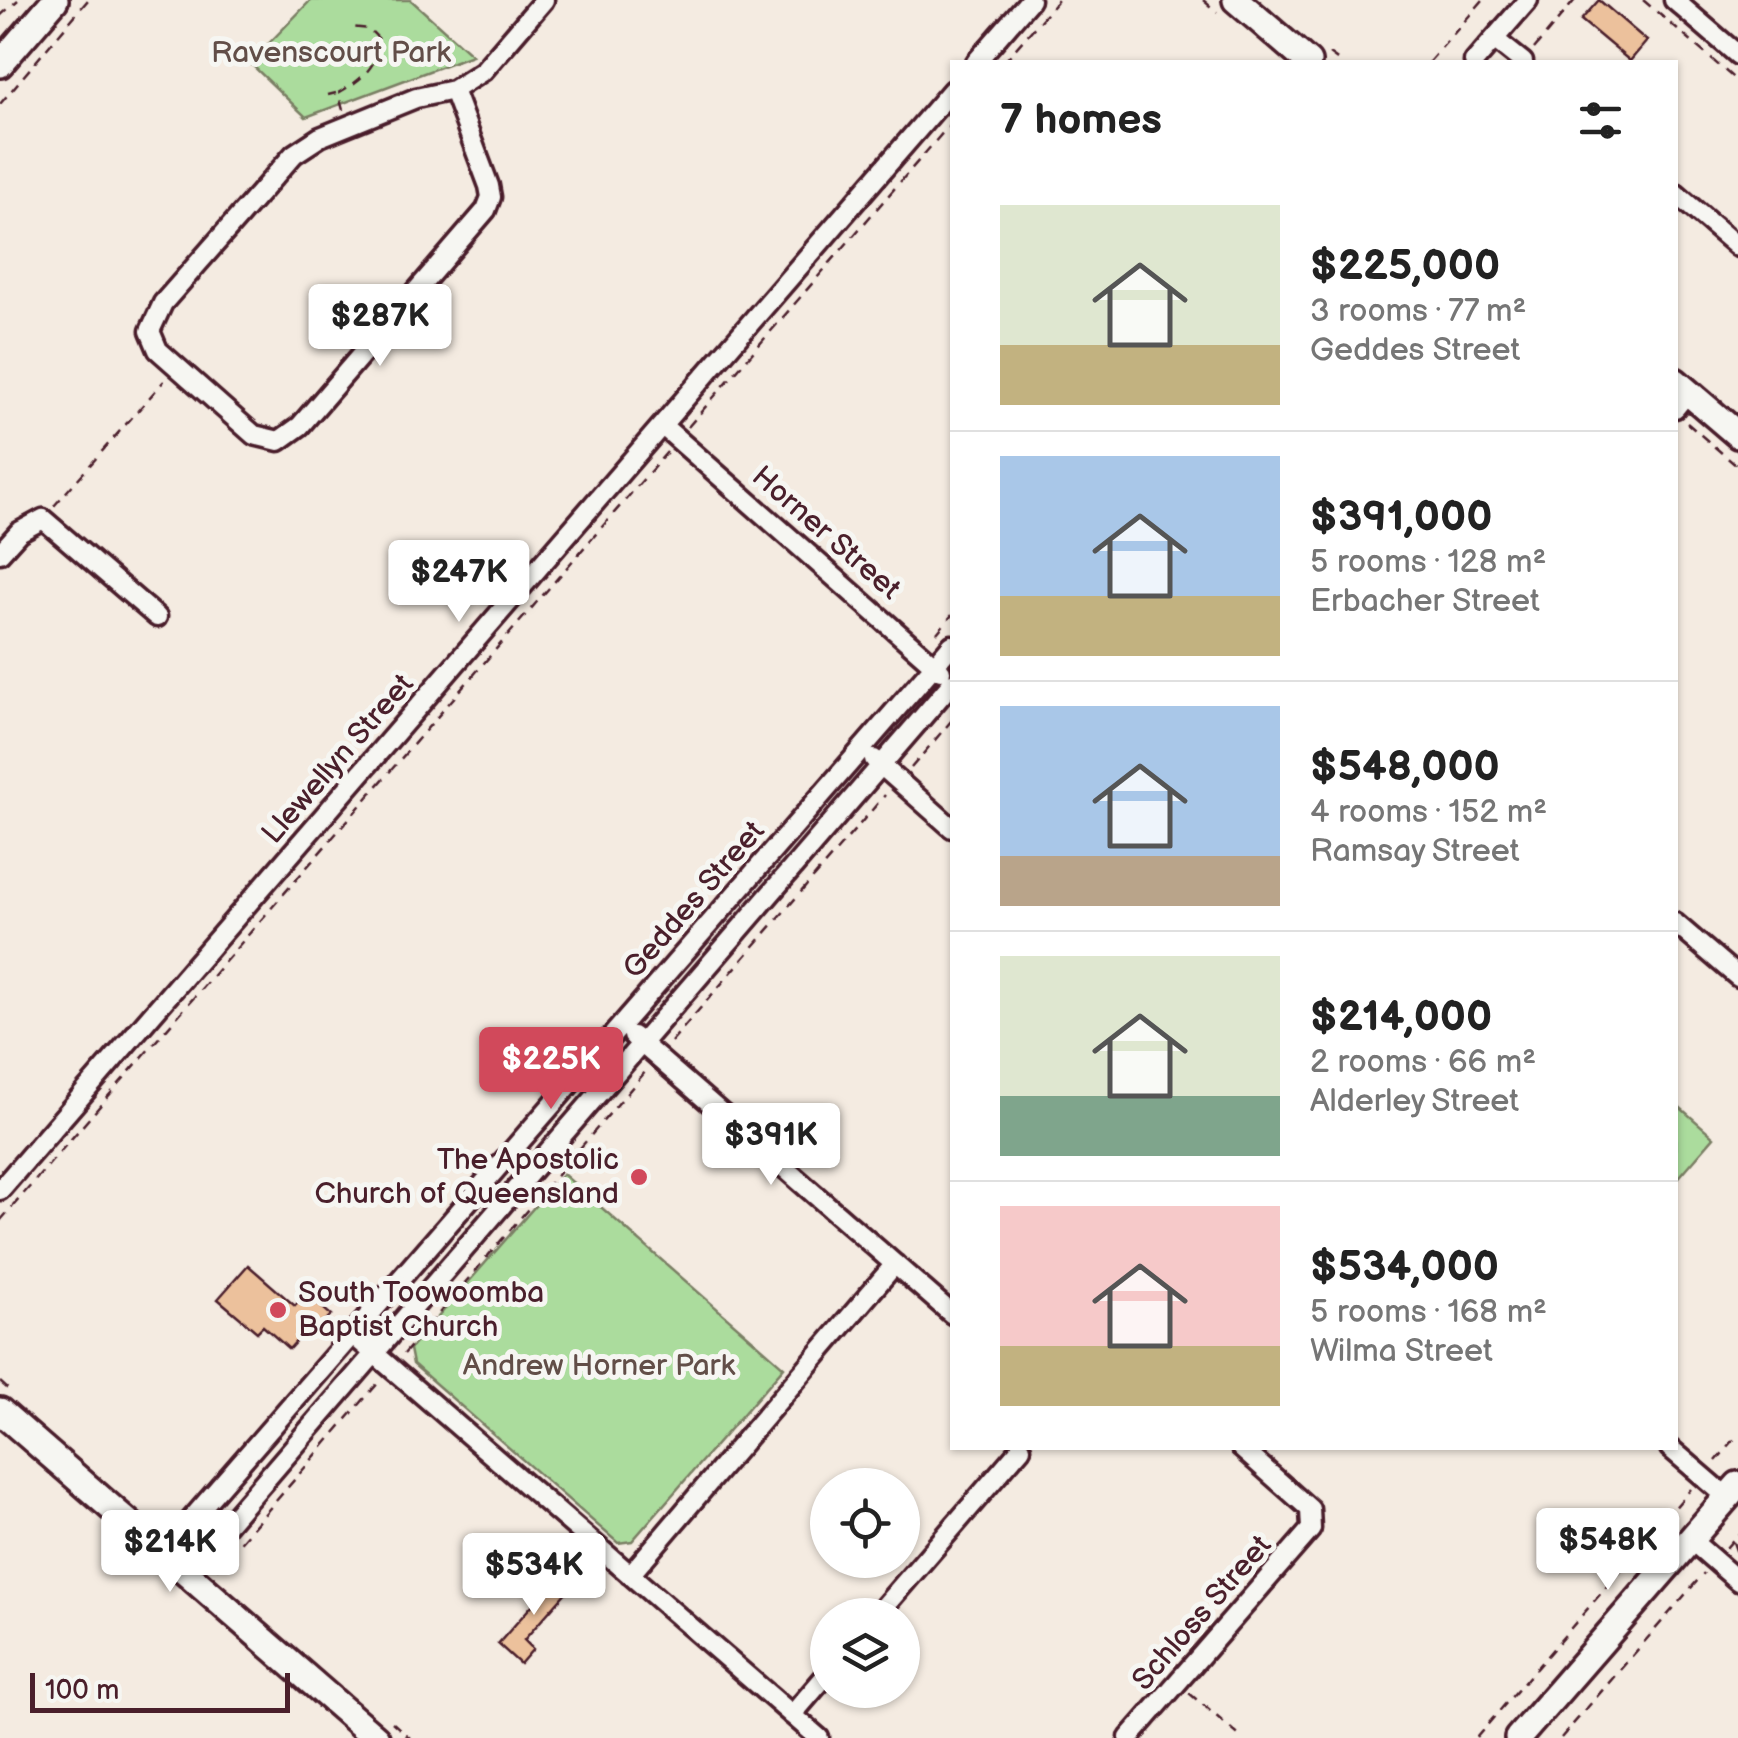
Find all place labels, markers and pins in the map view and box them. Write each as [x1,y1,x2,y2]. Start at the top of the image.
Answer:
pin: $287K [310,284,450,369]
pin: $247K [389,540,529,625]
pin: $225K [481,1027,621,1112]
pin: $391K [701,1103,841,1188]
place label: The Apostolic Church of Queensland [314,1142,619,1212]
marker: The Apostolic Church of Queensland [628,1166,650,1188]
place label: South Toowoomba Baptist Church [298,1275,544,1345]
marker: South Toowoomba Baptist Church [267,1299,289,1321]
pin: $548K [1538,1508,1678,1593]
pin: $214K [100,1510,240,1595]
pin: $534K [464,1533,604,1618]

